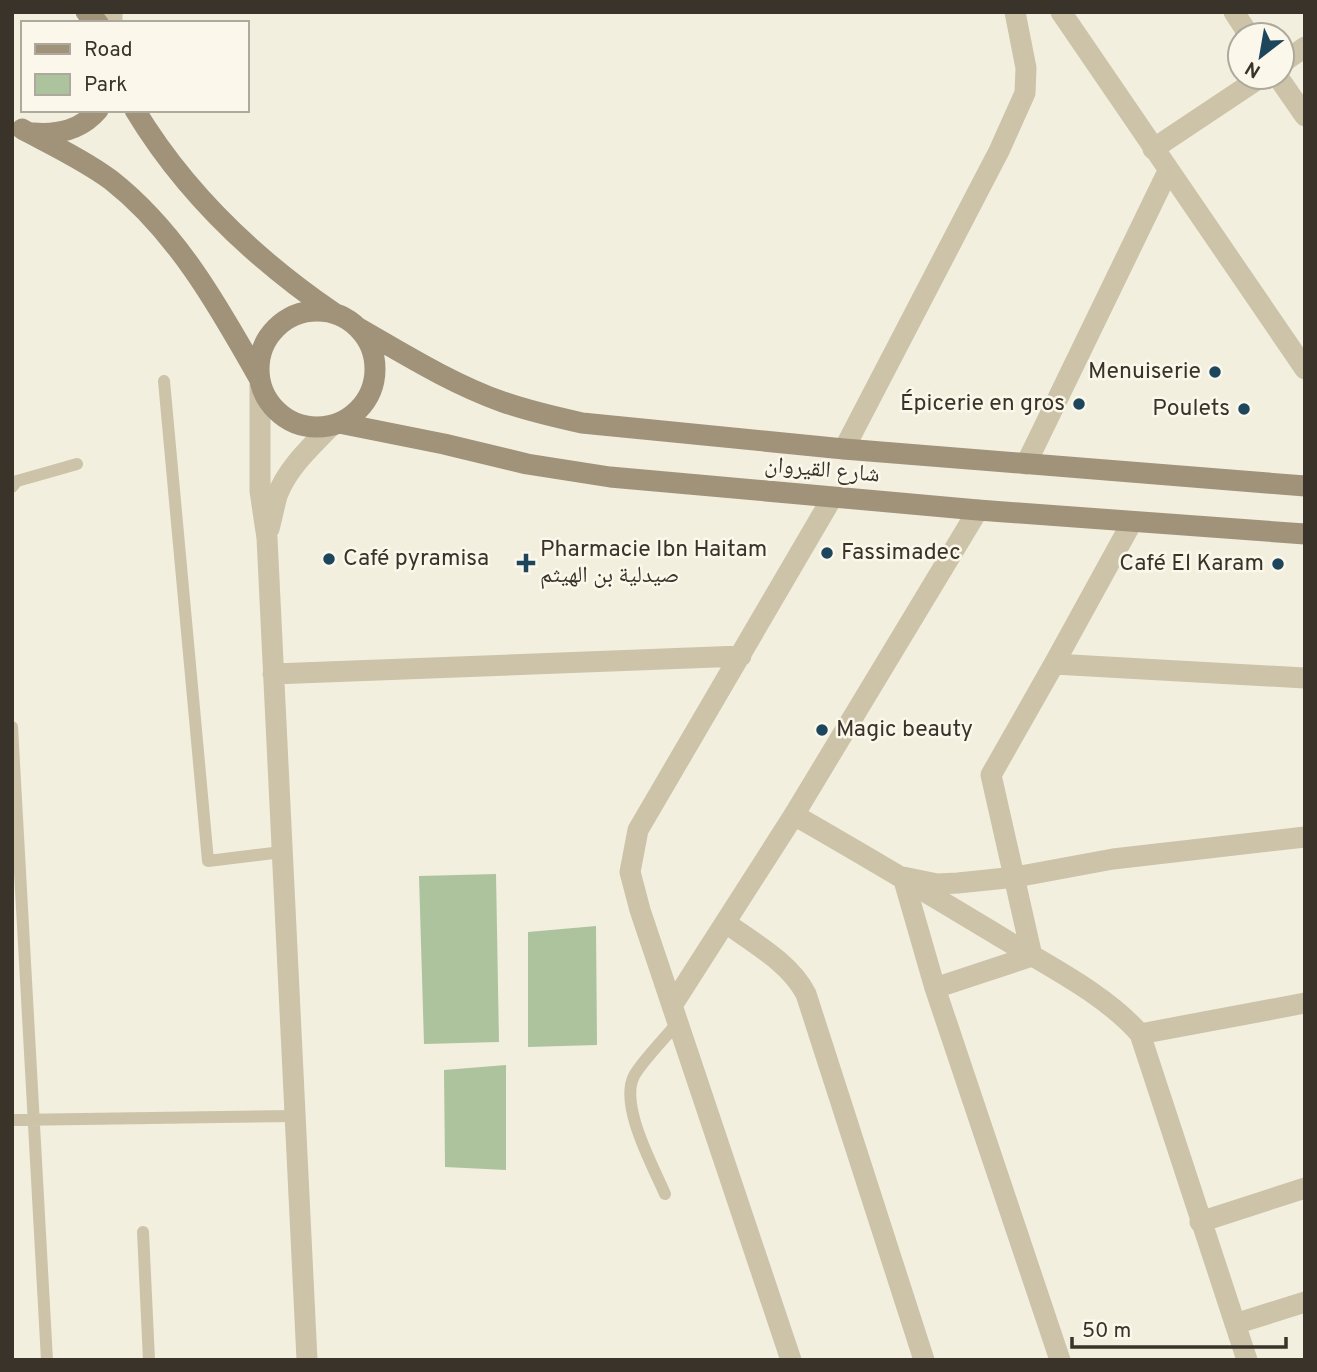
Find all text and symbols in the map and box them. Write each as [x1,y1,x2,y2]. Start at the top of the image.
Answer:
legend [21,21,248,112]
north arrow [1226,21,1296,91]
text: Road [84,37,133,64]
text: N [1241,55,1265,83]
text: Park [84,72,127,99]
place label: Menuiserie [1088,358,1201,387]
marker: Menuiserie [1207,364,1223,380]
place label: Épicerie en gros [900,389,1065,419]
place label: Poulets [1152,395,1230,424]
marker: Épicerie en gros [1071,396,1087,412]
marker: Poulets [1236,401,1252,417]
street label: شارع القيروان [763,452,881,490]
place label: Pharmacie Ibn Haitam صيدلية بن الهيثم [540,536,767,591]
place label: Fassimadec [841,539,961,568]
place label: Café pyramisa [343,545,489,574]
marker: Fassimadec [819,545,835,561]
place label: Café El Karam [1119,550,1264,579]
marker: Café pyramisa [321,551,337,567]
marker: Pharmacie Ibn Haitam صيدلية بن الهيثم [518,555,534,571]
marker: Café El Karam [1270,556,1286,572]
place label: Magic beauty [836,716,973,745]
marker: Magic beauty [814,722,830,738]
scale bar [1072,1306,1286,1350]
text: 50 m [1082,1318,1131,1345]

